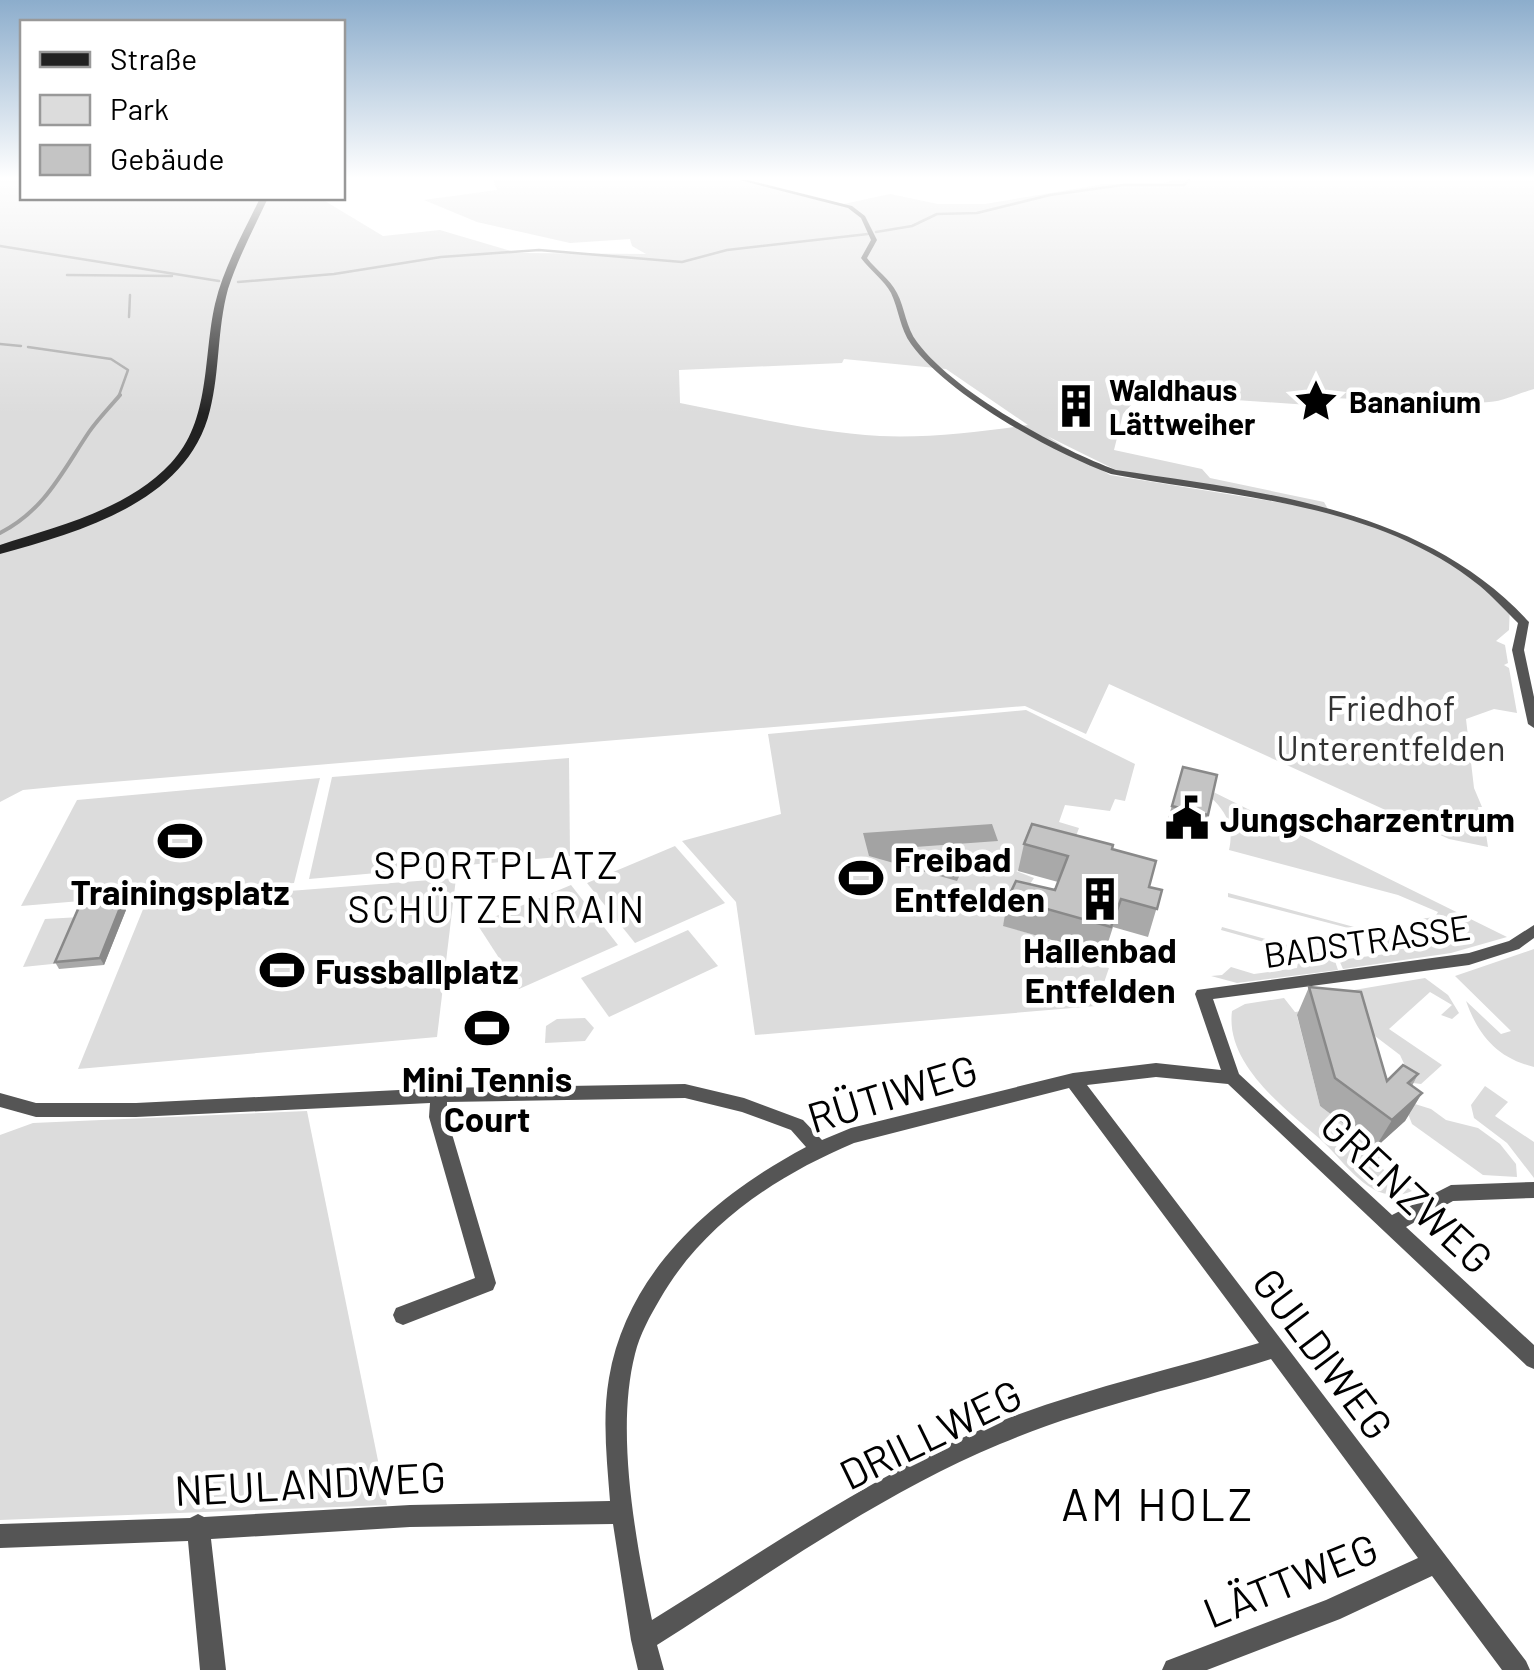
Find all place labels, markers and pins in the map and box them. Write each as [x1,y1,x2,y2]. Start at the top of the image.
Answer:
place label: Waldhaus Lättweiher [1109,371,1256,441]
place icon: Bananium [1292,377,1340,425]
building icon: Waldhaus Lättweiher [1052,382,1100,430]
place label: Bananium [1349,383,1481,419]
public building icon: Jungscharzentrum [1163,794,1211,842]
place label: Jungscharzentrum [1220,797,1515,839]
sports icon: Trainingsplatz [156,817,204,865]
place label: Freibad Entfelden [894,837,1045,919]
sports icon: Freibad Entfelden [837,854,885,902]
place label: Trainingsplatz [70,870,290,912]
building icon: Hallenbad Entfelden [1076,875,1124,923]
place label: Hallenbad Entfelden [1023,928,1177,1010]
sports icon: Fussballplatz [258,946,306,994]
place label: Fussballplatz [315,949,519,991]
sports icon: Mini Tennis Court [463,1004,511,1052]
place label: Mini Tennis Court [402,1057,572,1139]

